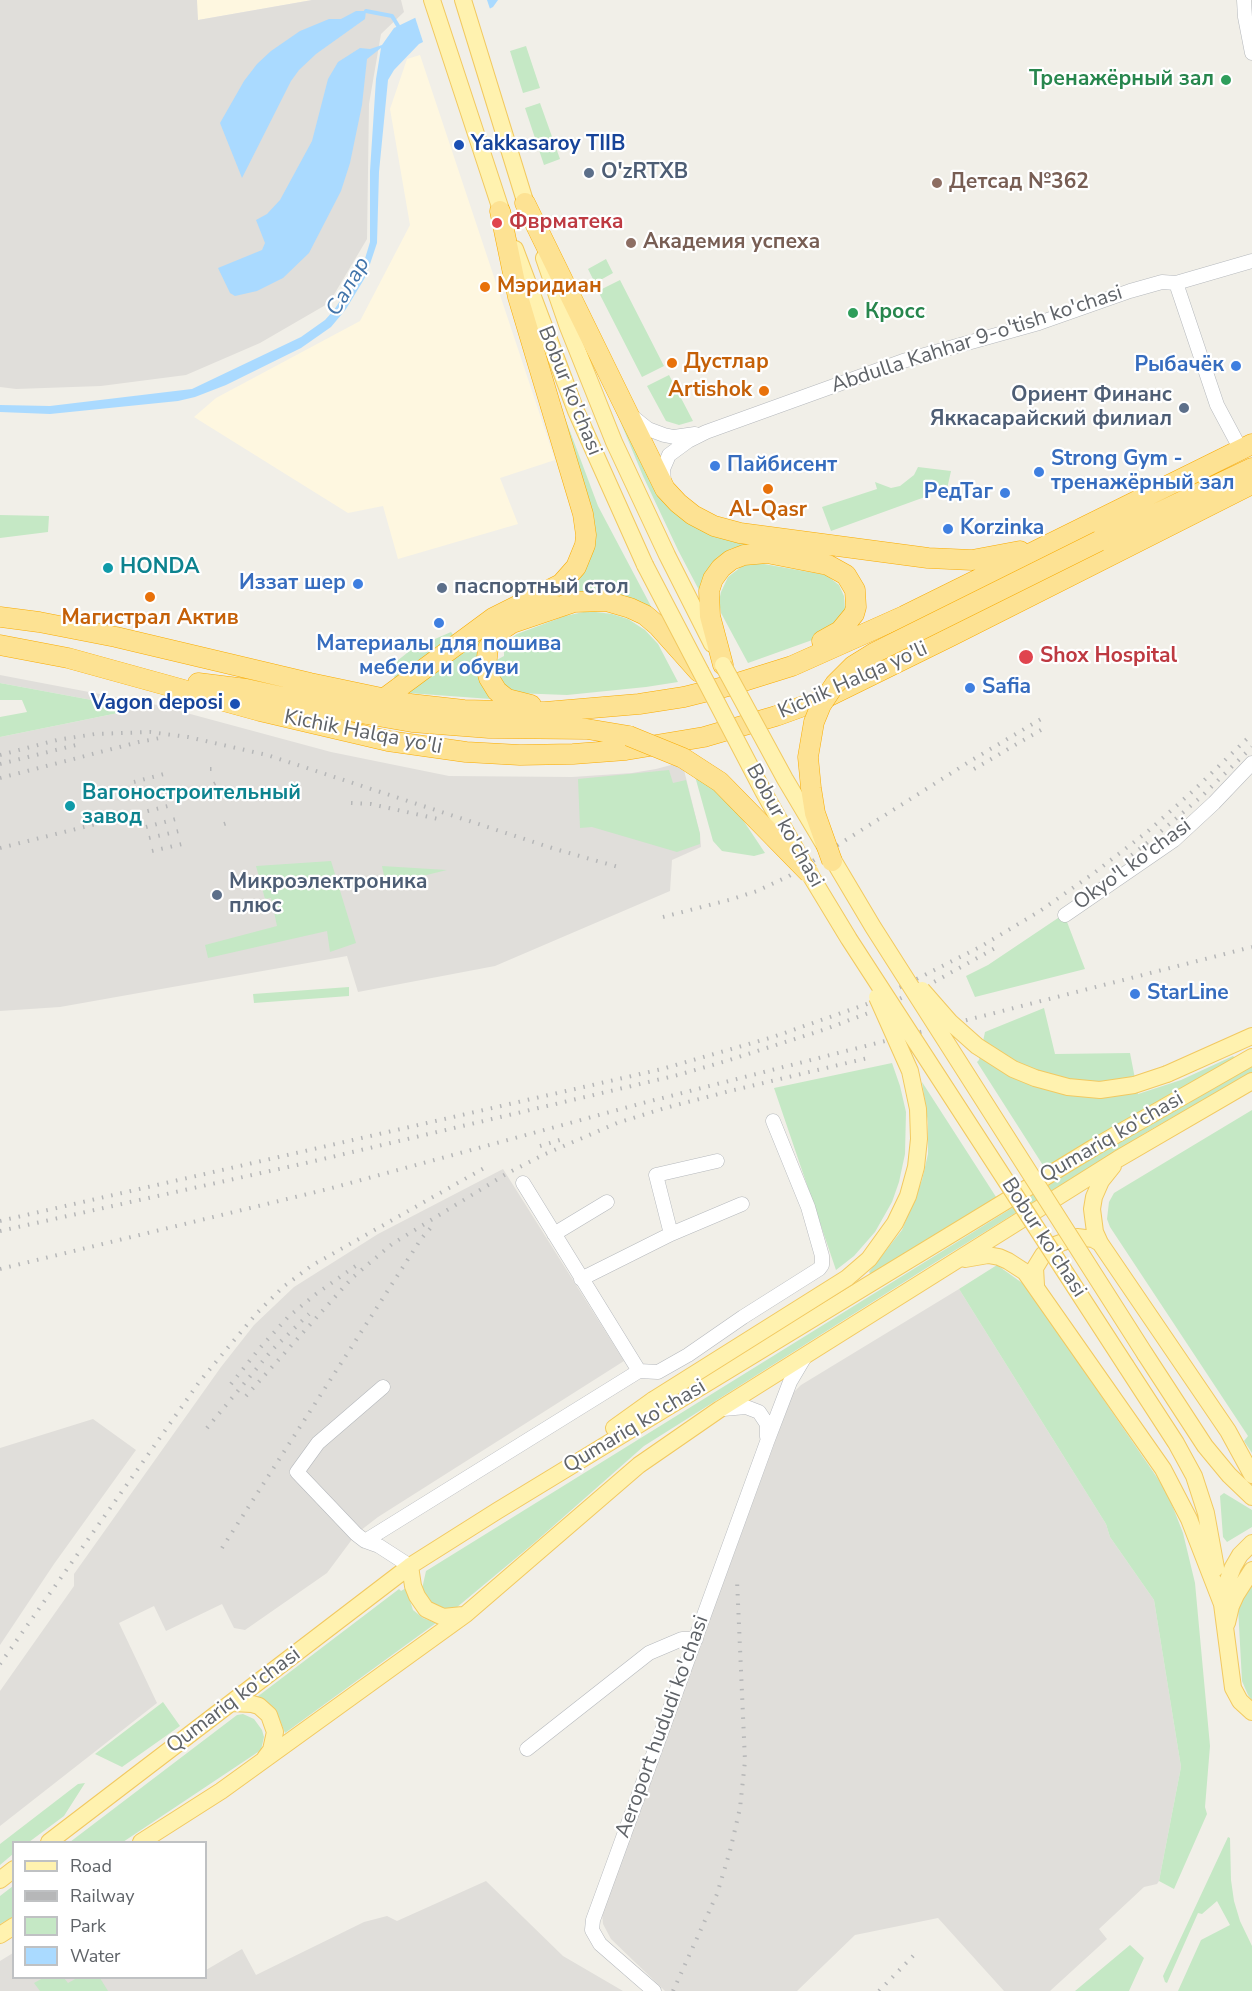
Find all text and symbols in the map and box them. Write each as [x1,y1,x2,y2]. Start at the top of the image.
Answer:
place label: Тренажёрный зал [1029,67,1214,93]
marker: Тренажёрный зал [1219,73,1233,87]
place label: Yakkasaroy TIIB [471,132,625,158]
marker: Yakkasaroy TIIB [452,138,466,152]
place label: O'zRTXB [601,160,688,186]
marker: O'zRTXB [582,166,596,180]
place label: Детсад №362 [949,170,1089,196]
marker: Детсад №362 [930,176,944,190]
place label: Фврматека [509,210,624,236]
marker: Фврматека [490,216,504,230]
place label: Академия успеха [643,230,820,256]
marker: Академия успеха [624,236,638,250]
water label: Салар [322,253,376,321]
place label: Мэридиан [497,274,602,300]
marker: Мэридиан [478,280,492,294]
street label: Abdulla Kahhar 9-o'tish ko'chasi [828,281,1126,399]
place label: Кросс [865,300,925,326]
marker: Кросс [846,306,860,320]
street label: Bobur ko'chasi [532,323,606,459]
place label: Дустлар [684,350,769,376]
place label: Рыбачёк [1135,353,1224,379]
marker: Дустлар [665,356,679,370]
marker: Рыбачёк [1229,359,1243,373]
place label: Artishok [668,378,752,404]
place label: Ориент Финанс Яккасарайский филиал [930,383,1172,433]
marker: Artishok [757,384,771,398]
marker: Ориент Финанс Яккасарайский филиал [1177,401,1191,415]
place label: Strong Gym - тренажёрный зал [1051,447,1235,497]
place label: Пайбисент [727,453,837,479]
marker: Пайбисент [708,459,722,473]
marker: Strong Gym - тренажёрный зал [1032,465,1046,479]
place label: РедТаг [924,480,993,506]
marker: Al-Qasr [761,482,775,496]
marker: РедТаг [998,486,1012,500]
place label: Al-Qasr [729,498,807,524]
place label: Korzinka [960,516,1044,542]
marker: Korzinka [941,522,955,536]
place label: HONDA [120,555,200,581]
marker: HONDA [101,561,115,575]
place label: Иззат шер [239,571,346,597]
place label: паспортный стол [454,575,629,601]
marker: Иззат шер [351,577,365,591]
marker: паспортный стол [435,581,449,595]
marker: Магистрал Актив [143,590,157,604]
place label: Магистрал Актив [61,606,239,632]
marker: Материалы для пошива мебели и обуви [432,616,446,630]
place label: Материалы для пошива мебели и обуви [316,632,562,682]
street label: Kichik Halqa yo'li [775,637,931,725]
place label: Shox Hospital [1040,644,1177,670]
marker: Shox Hospital [1017,648,1035,666]
place label: Safia [982,675,1031,701]
marker: Safia [963,681,977,695]
place label: Vagon deposi [91,691,223,717]
marker: Vagon deposi [228,697,242,711]
street label: Kichik Halqa yo'li [282,705,444,761]
street label: Bobur ko'chasi [740,760,828,892]
place label: Вагоностроительный завод [82,781,301,831]
marker: Вагоностроительный завод [63,799,77,813]
street label: Okyo'l ko'chasi [1069,814,1197,916]
place label: Микроэлектроника плюс [229,870,428,920]
marker: Микроэлектроника плюс [210,888,224,902]
place label: StarLine [1147,981,1229,1007]
marker: StarLine [1128,987,1142,1001]
street label: Qumariq ko'chasi [1036,1087,1188,1189]
street label: Bobur ko'chasi [995,1174,1091,1302]
street label: Qumariq ko'chasi [559,1375,711,1479]
street label: Aeroport hududi ko'chasi [611,1612,715,1842]
street label: Qumariq ko'chasi [162,1642,306,1760]
legend [12,1841,207,1979]
text: Road [70,1854,112,1878]
text: Railway [70,1884,135,1908]
text: Park [70,1914,106,1938]
text: Water [70,1944,121,1968]

